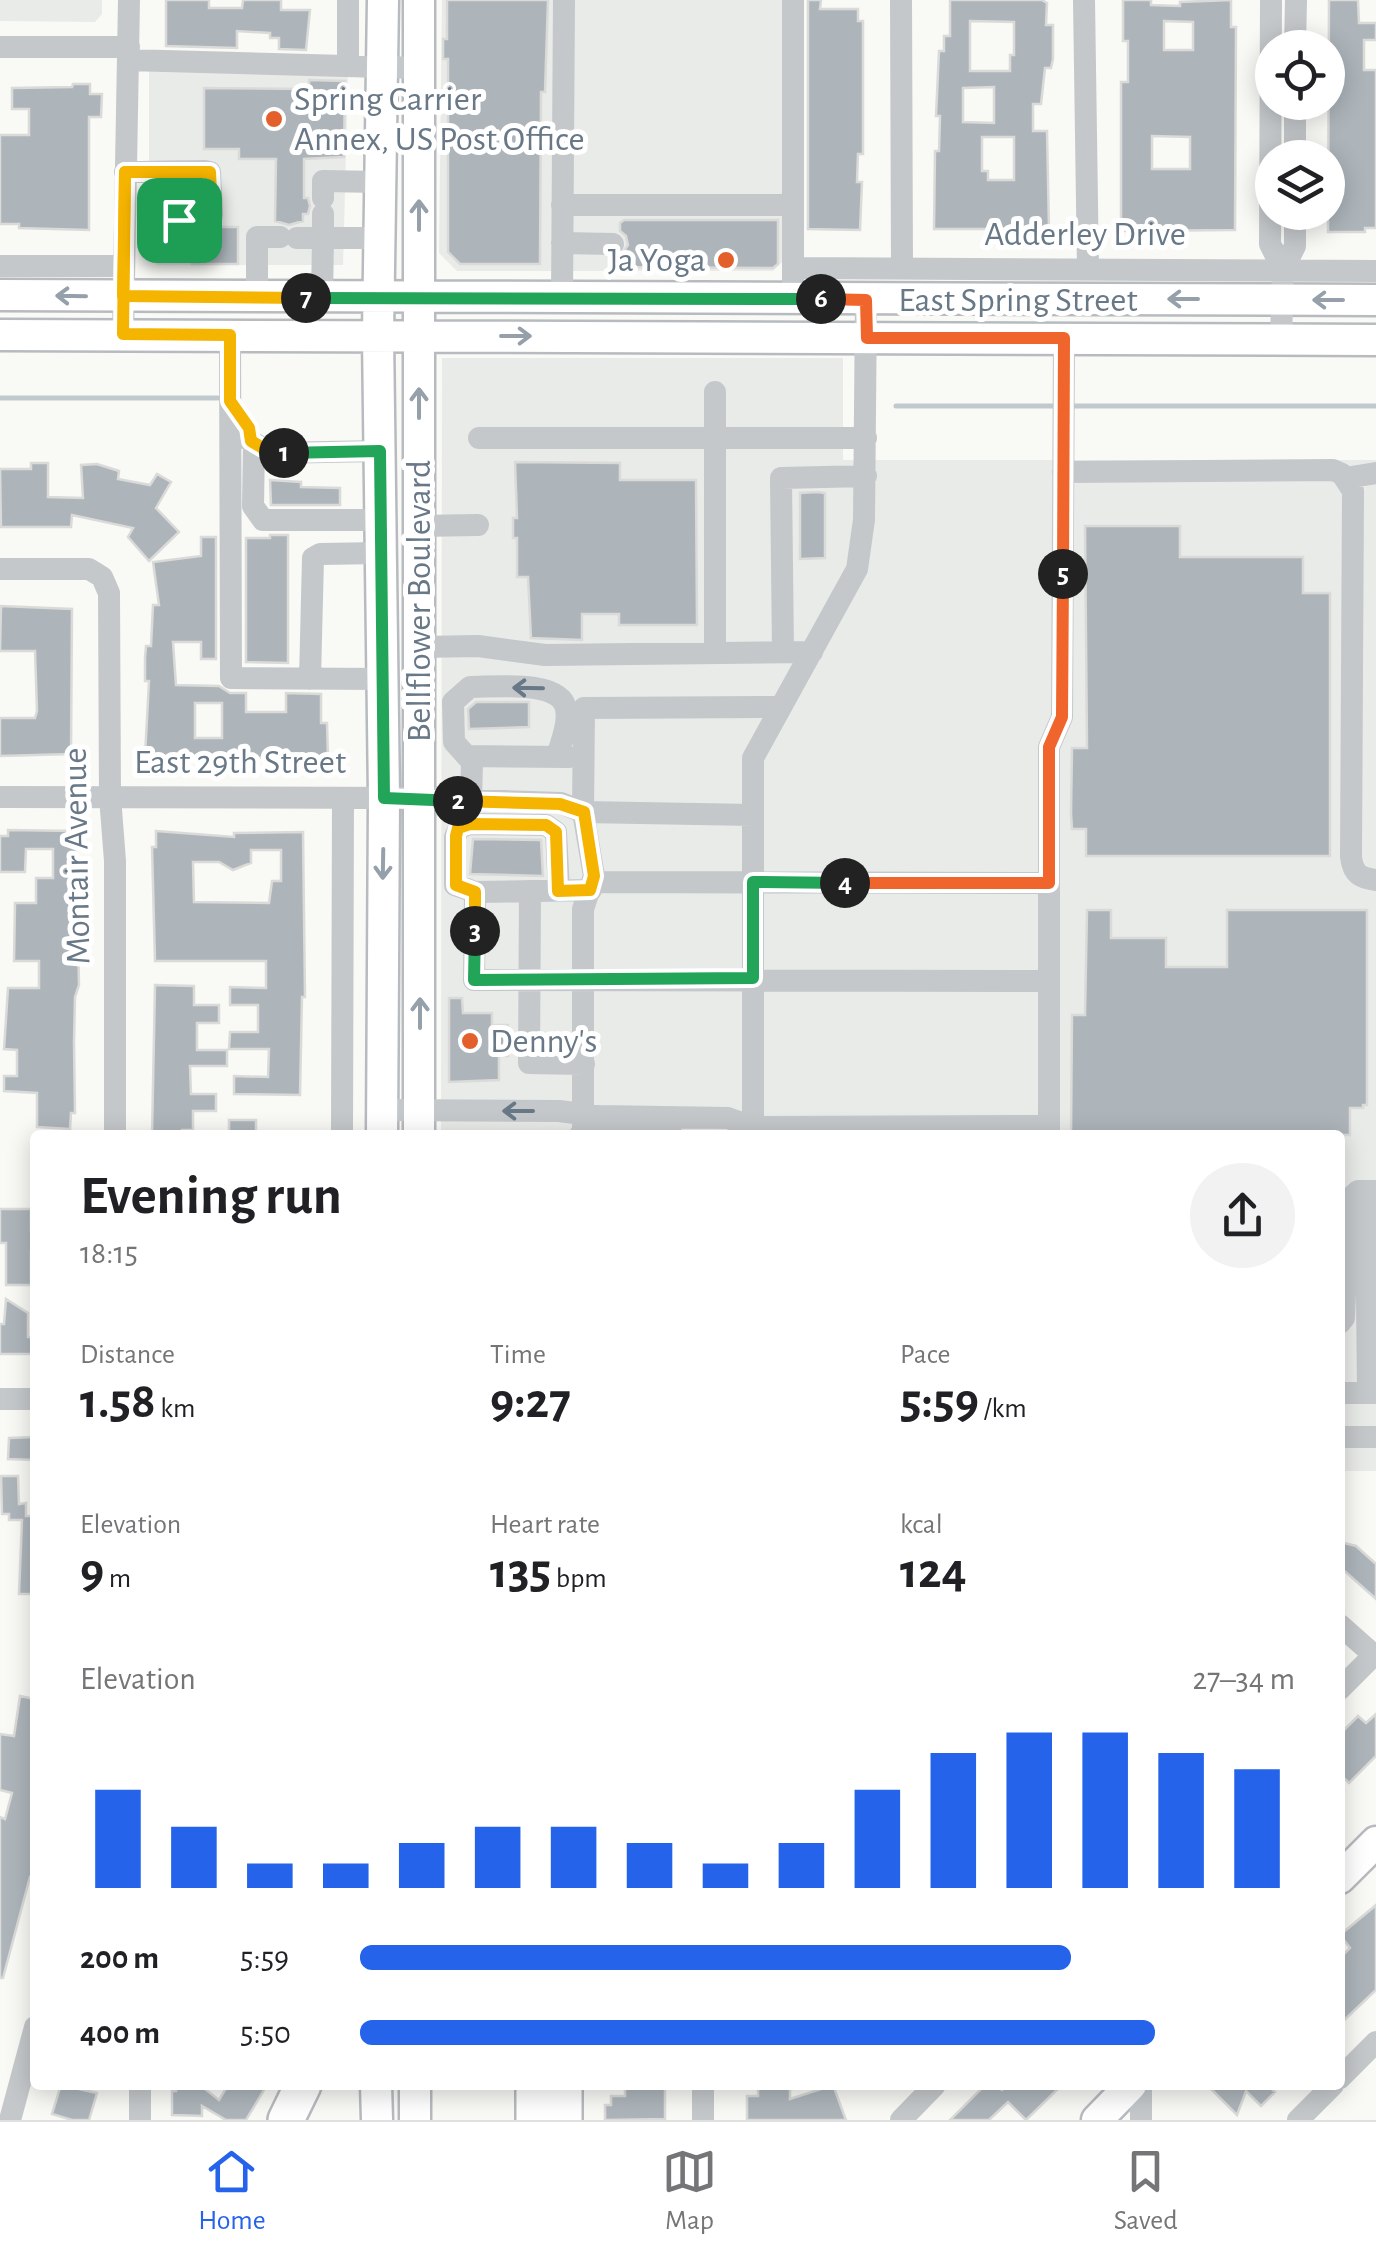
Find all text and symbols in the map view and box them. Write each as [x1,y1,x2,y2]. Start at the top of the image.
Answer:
map controls [1255,30,1345,230]
button: locate [1255,30,1345,120]
place label: Spring Carrier Annex, US Post Office [294,82,585,157]
marker: Spring Carrier Annex, US Post Office [263,108,285,130]
button: layers [1255,140,1345,230]
pin [137,178,222,263]
icon: arrive [152,193,207,248]
one-way arrow [410,199,428,232]
street label: Adderley Drive [984,217,1186,252]
place label: Ja Yoga [608,243,706,278]
marker: Ja Yoga [715,249,737,271]
pin: 7 [281,273,331,323]
pin: 6 [796,274,846,324]
street label: East Spring Street [898,283,1138,318]
text: 7 [300,284,312,312]
text: 6 [814,285,828,313]
one-way arrow [55,286,88,306]
one-way arrow [1168,290,1200,308]
one-way arrow [1313,290,1346,310]
one-way arrow [500,326,532,346]
one-way arrow [410,388,428,420]
pin: 1 [259,428,309,478]
text: 1 [279,439,289,467]
street label: Bellflower Boulevard [402,460,437,742]
pin: 5 [1038,549,1088,599]
text: 5 [1057,560,1069,588]
one-way arrow [513,679,545,698]
street label: East 29th Street [134,745,346,780]
street label: Montair Avenue [58,747,96,965]
pin: 2 [433,776,483,826]
text: 2 [451,787,465,815]
one-way arrow [374,847,393,879]
pin: 4 [820,858,870,908]
text: 4 [838,869,852,897]
pin: 3 [450,906,500,956]
text: 3 [469,917,481,945]
one-way arrow [410,997,430,1030]
place label: Denny's [490,1024,598,1059]
marker: Denny's [459,1030,481,1052]
one-way arrow [502,1102,534,1120]
button: share [1190,1163,1295,1268]
text: Evening run [80,1169,342,1224]
text: 18:15 [80,1237,138,1269]
text: Distance [80,1341,175,1369]
text: Time [490,1341,546,1369]
text: Pace [900,1341,950,1369]
text: 1.58 [80,1377,156,1427]
text: 9:27 [490,1377,571,1427]
text: 5:59 [900,1377,979,1427]
text: km [156,1395,196,1423]
text: /km [979,1395,1027,1423]
text: Elevation [80,1511,181,1539]
text: Heart rate [490,1511,600,1539]
text: kcal [900,1511,943,1539]
text: 9 [80,1547,104,1597]
text: 135 [490,1547,551,1597]
text: 124 [900,1547,967,1597]
text: m [104,1565,131,1593]
text: bpm [551,1565,607,1593]
text: Elevation [80,1663,196,1695]
text: 27–34 m [1192,1663,1295,1695]
text: 200 m [80,1942,159,1974]
text: 5:59 [240,1942,289,1974]
text: 400 m [80,2017,160,2049]
text: 5:50 [240,2017,291,2049]
tab: Home [198,2144,266,2238]
tab: Map [662,2144,717,2238]
tab: Saved [1114,2144,1178,2238]

